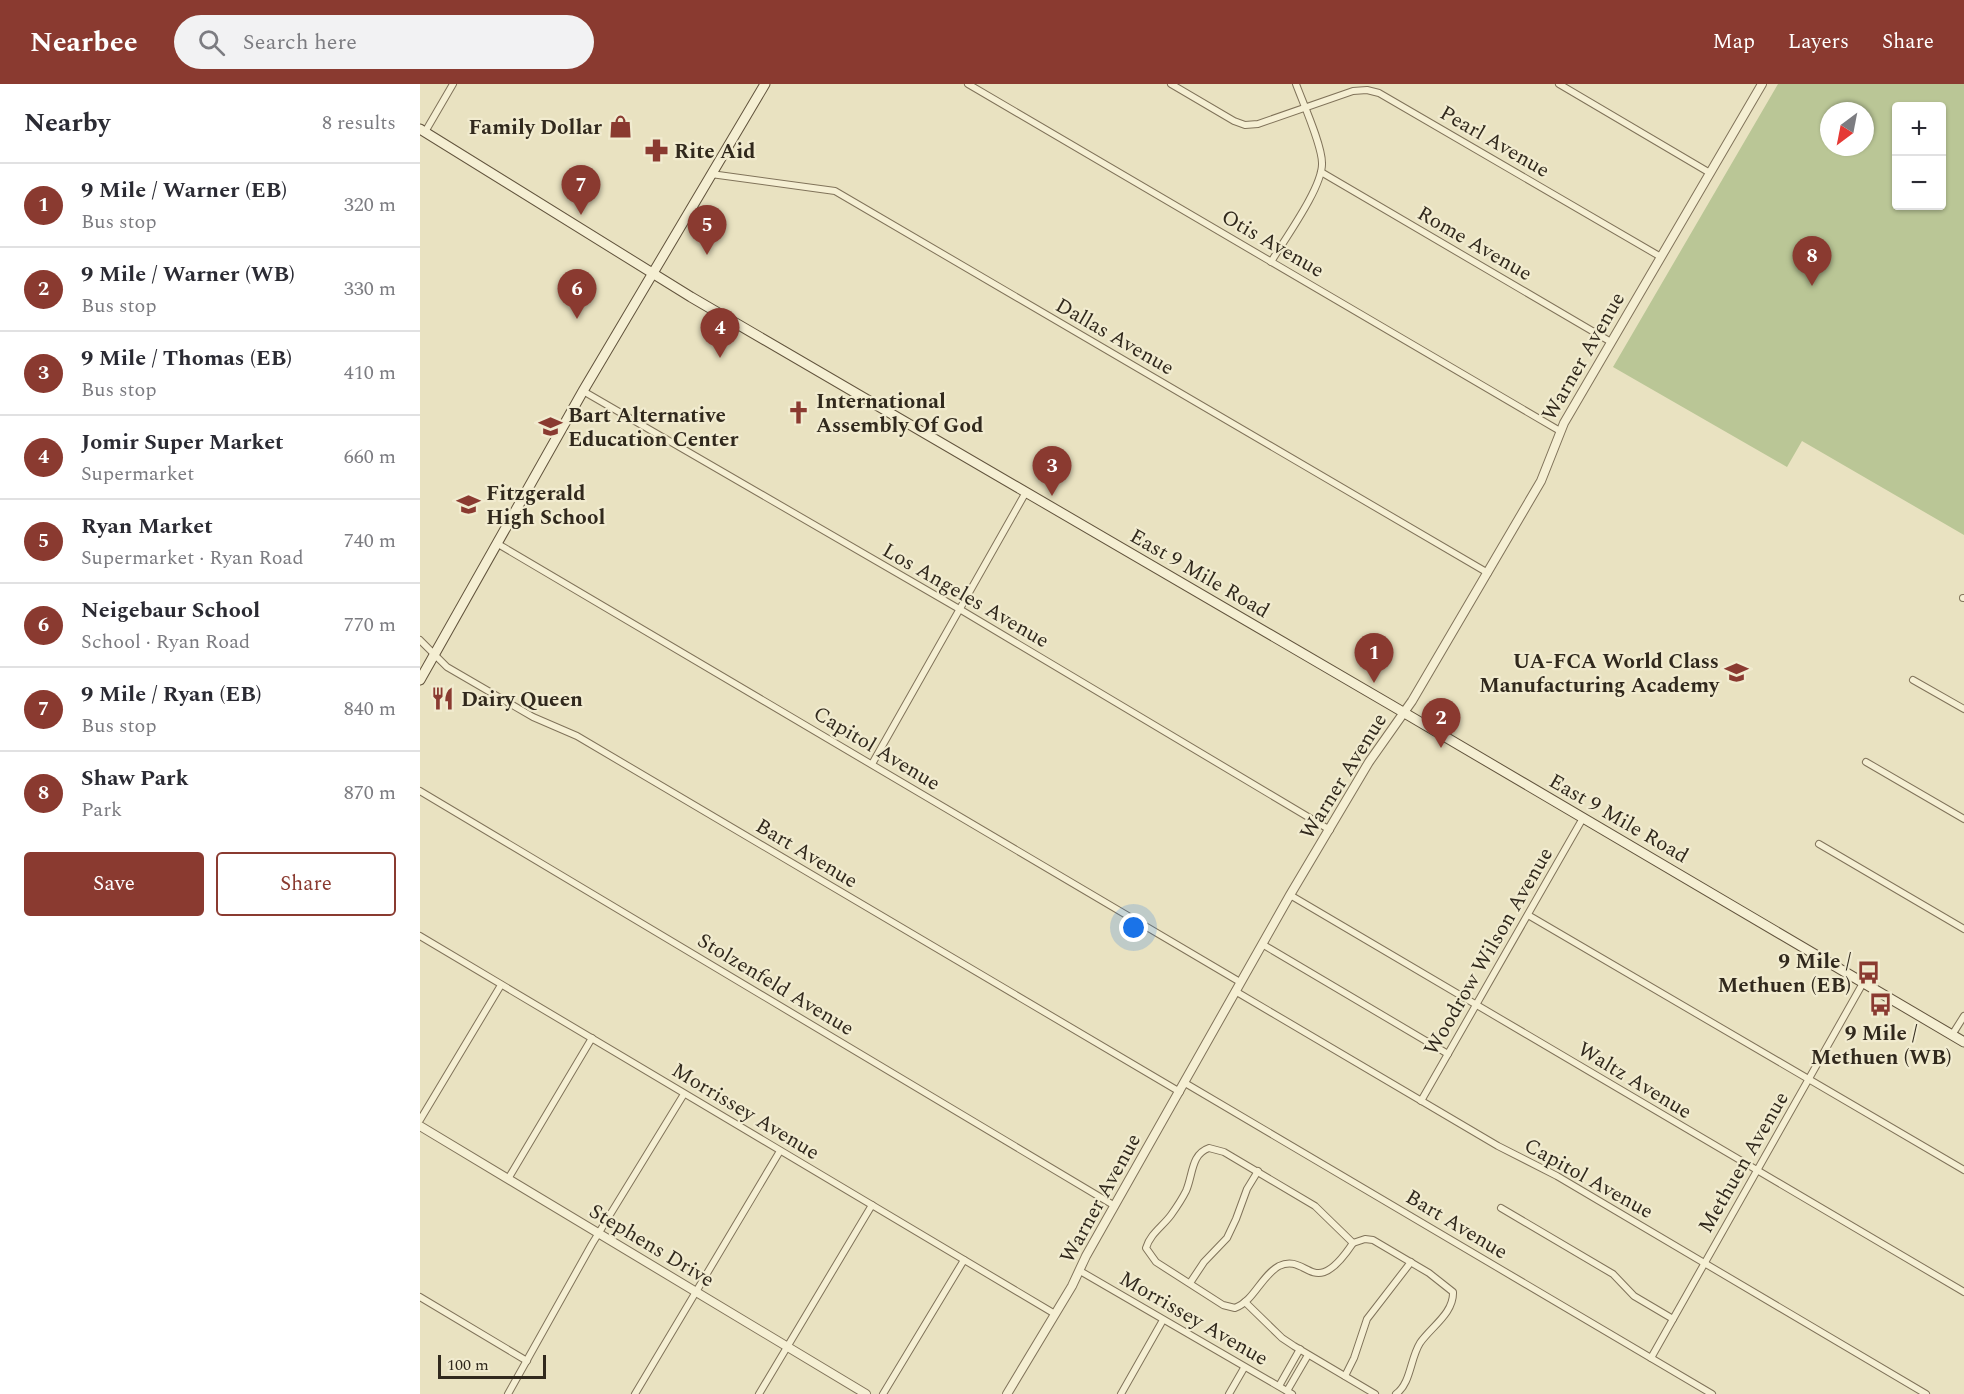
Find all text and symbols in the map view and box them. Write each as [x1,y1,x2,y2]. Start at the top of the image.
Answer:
search box [174,15,594,69]
text: Nearbee [30,21,138,64]
icon: search [195,26,228,59]
text: Search here [243,26,357,59]
text: Map [1713,26,1755,58]
text: Layers [1788,26,1849,58]
text: Share [1882,26,1934,58]
street label: Pearl Avenue [1433,97,1556,186]
north arrow [1820,102,1874,156]
map controls [1892,102,1946,210]
button: + [1892,102,1946,156]
text: Nearby [24,103,110,143]
text: 8 results [322,108,396,138]
place label: Family Dollar [468,112,602,144]
shop icon: Family Dollar [607,114,633,140]
place label: Rite Aid [674,136,755,168]
pharmacy icon: Rite Aid [643,138,669,164]
button: − [1892,156,1946,210]
pin: 7 [562,166,600,215]
text: 9 Mile / Warner (EB) [81,174,287,207]
text: 1 [38,190,49,220]
text: 320 m [344,190,396,220]
street label: Rome Avenue [1411,198,1538,290]
street label: Otis Avenue [1215,201,1330,286]
pin: 5 [688,206,726,255]
text: Bus stop [81,207,157,237]
pin: 8 [1792,236,1832,286]
text: 9 Mile / Warner (WB) [81,258,295,291]
pin: 6 [558,270,596,319]
text: 2 [38,274,49,304]
text: 330 m [344,274,396,304]
street label: Warner Avenue [1534,286,1634,427]
street label: Dallas Avenue [1049,290,1180,384]
text: Bus stop [81,291,157,321]
pin: 4 [700,308,740,358]
text: 9 Mile / Thomas (EB) [81,342,292,375]
text: 3 [38,358,49,388]
text: 410 m [344,358,396,388]
text: Bus stop [81,375,157,405]
place label: International Assembly Of God [816,386,983,442]
place label: Bart Alternative Education Center [568,400,738,456]
church icon: International Assembly Of God [785,400,811,426]
school or university icon: Bart Alternative Education Center [537,414,563,440]
text: Jomir Super Market [81,426,284,459]
text: 4 [38,442,49,472]
text: 660 m [344,442,396,472]
pin: 3 [1032,446,1072,496]
text: Supermarket [81,459,194,489]
place label: Fitzgerald High School [486,478,606,534]
school or university icon: Fitzgerald High School [455,492,481,518]
text: Ryan Market [81,510,213,543]
street label: East 9 Mile Road [1124,521,1275,627]
text: 5 [38,526,49,556]
text: 740 m [344,526,396,556]
street label: Los Angeles Avenue [876,535,1055,657]
text: Supermarket · Ryan Road [81,543,304,573]
text: Neigebaur School [81,594,260,627]
text: 6 [38,610,49,640]
text: 770 m [344,610,396,640]
text: School · Ryan Road [81,627,250,657]
pin: 1 [1354,634,1394,683]
place label: UA-FCA World Class Manufacturing Academy [1479,646,1720,702]
school or university icon: UA-FCA World Class Manufacturing Academy [1724,660,1750,686]
text: 9 Mile / Ryan (EB) [81,678,262,711]
place label: Dairy Queen [461,684,583,716]
restaurant icon: Dairy Queen [430,686,456,712]
text: 7 [38,694,49,724]
text: 840 m [344,694,396,724]
street label: Capitol Avenue [807,698,946,800]
pin: 2 [1422,698,1460,748]
street label: Warner Avenue [1292,707,1396,846]
text: Bus stop [81,711,157,741]
text: Shaw Park [81,762,189,795]
street label: East 9 Mile Road [1543,766,1694,872]
text: 8 [38,778,49,808]
text: 870 m [344,778,396,808]
text: Park [81,795,122,825]
street label: Bart Avenue [749,811,864,897]
street label: Woodrow Wilson Avenue [1416,841,1562,1062]
button: Save [24,852,204,916]
button: Share [216,852,396,916]
your location [1119,913,1148,942]
street label: Stolzenfeld Avenue [691,925,860,1044]
place label: 9 Mile / Methuen (EB) [1717,946,1852,1002]
bus stop icon: 9 Mile / Methuen (EB) [1856,960,1882,986]
bus stop icon: 9 Mile / Methuen (WB) [1868,992,1894,1018]
place label: 9 Mile / Methuen (WB) [1810,1018,1952,1074]
street label: Waltz Avenue [1571,1034,1698,1128]
street label: Morrissey Avenue [665,1055,826,1169]
street label: Methuen Avenue [1690,1086,1797,1239]
street label: Warner Avenue [1052,1128,1150,1269]
street label: Capitol Avenue [1518,1130,1659,1228]
street label: Bart Avenue [1399,1182,1514,1268]
street label: Stephens Drive [583,1196,720,1296]
street label: Morrissey Avenue [1113,1263,1274,1375]
scale bar [438,1352,546,1380]
text: 100 m [447,1353,489,1377]

